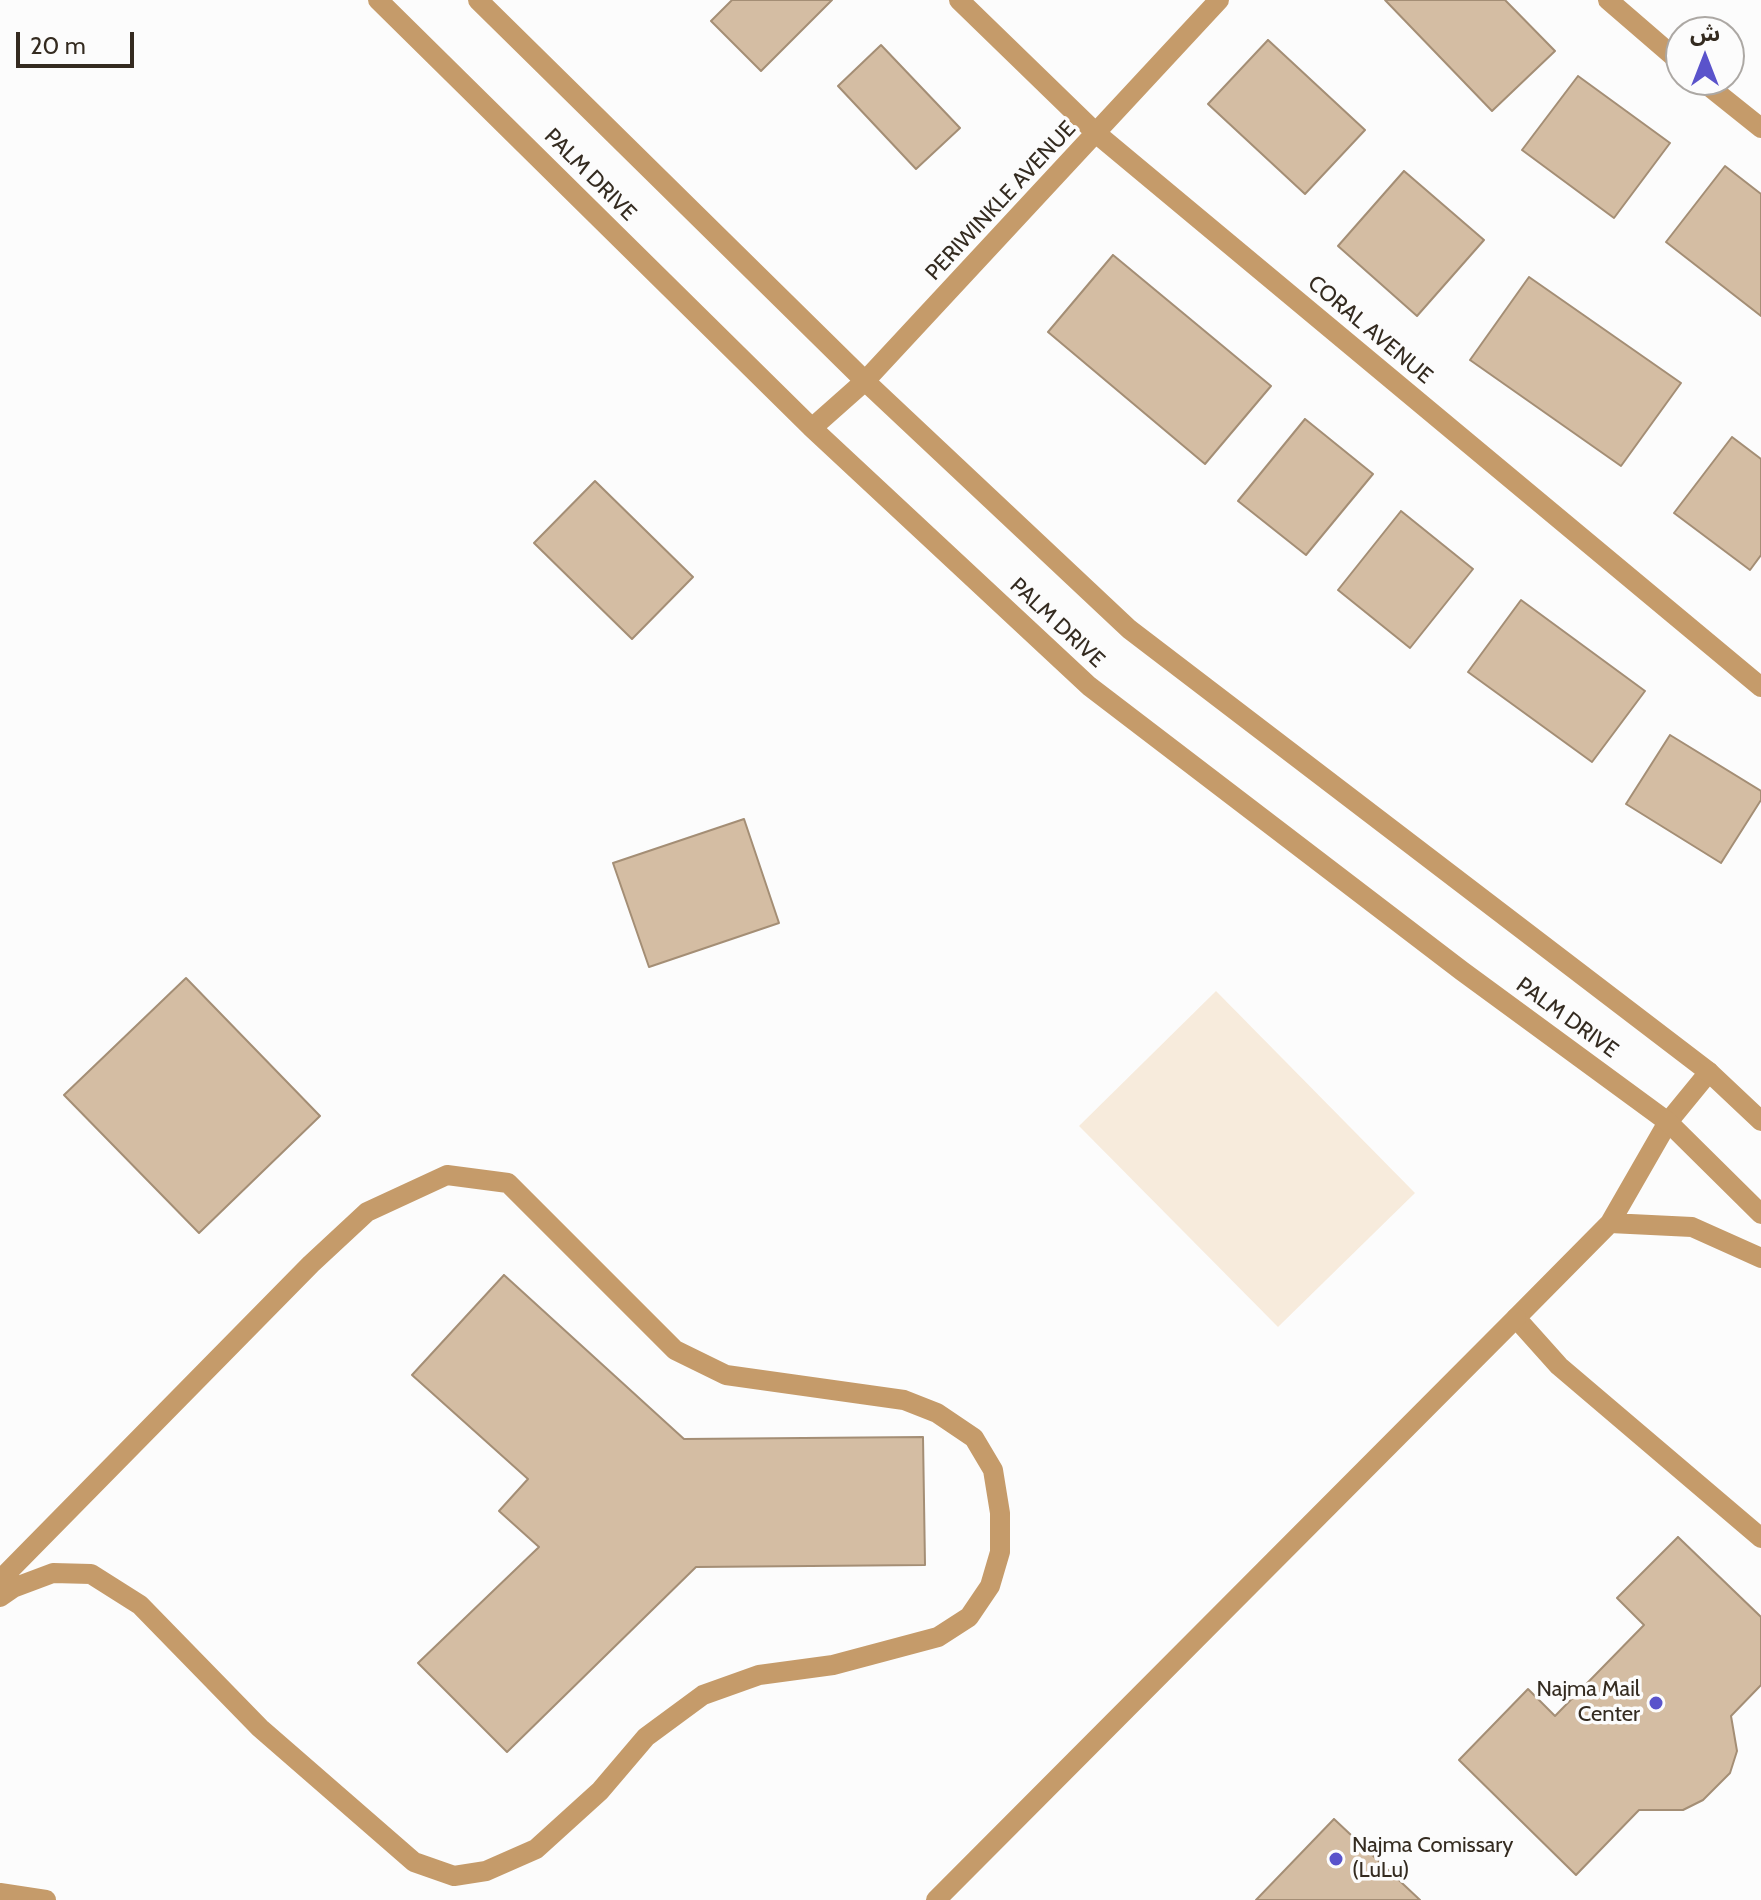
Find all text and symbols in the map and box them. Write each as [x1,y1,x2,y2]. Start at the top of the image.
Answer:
scale bar [20,16,138,66]
north arrow [1665,16,1745,96]
text: ش [1690,20,1720,47]
text: 20 m [30,31,86,60]
street label: PERIWINKLE AVENUE [920,116,1082,286]
street label: PALM DRIVE [538,123,642,227]
street label: CORAL AVENUE [1302,270,1438,390]
street label: PALM DRIVE [1004,573,1110,673]
street label: PALM DRIVE [1511,972,1623,1064]
place label: Najma Mail Center [1537,1677,1640,1728]
marker: Najma Mail Center [1647,1694,1665,1712]
place label: Najma Comissary (LuLu) [1352,1833,1513,1884]
marker: Najma Comissary (LuLu) [1327,1850,1345,1868]

